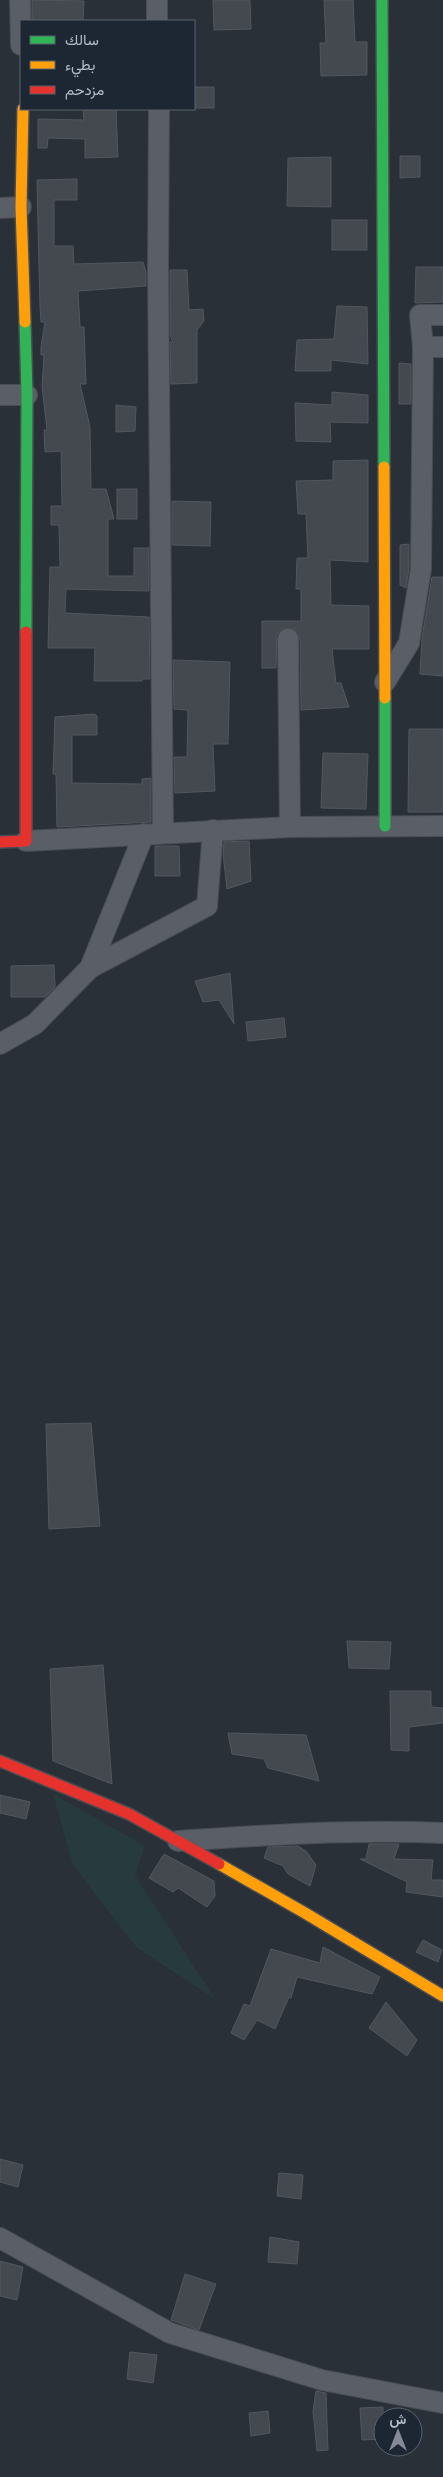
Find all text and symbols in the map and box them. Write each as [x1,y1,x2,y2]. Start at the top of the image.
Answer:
legend [20,20,195,110]
text: سالك [65,31,99,49]
text: بطيء [65,56,95,78]
text: مزدحم [65,81,104,100]
north arrow [373,2407,423,2457]
text: ش [390,2411,407,2428]

